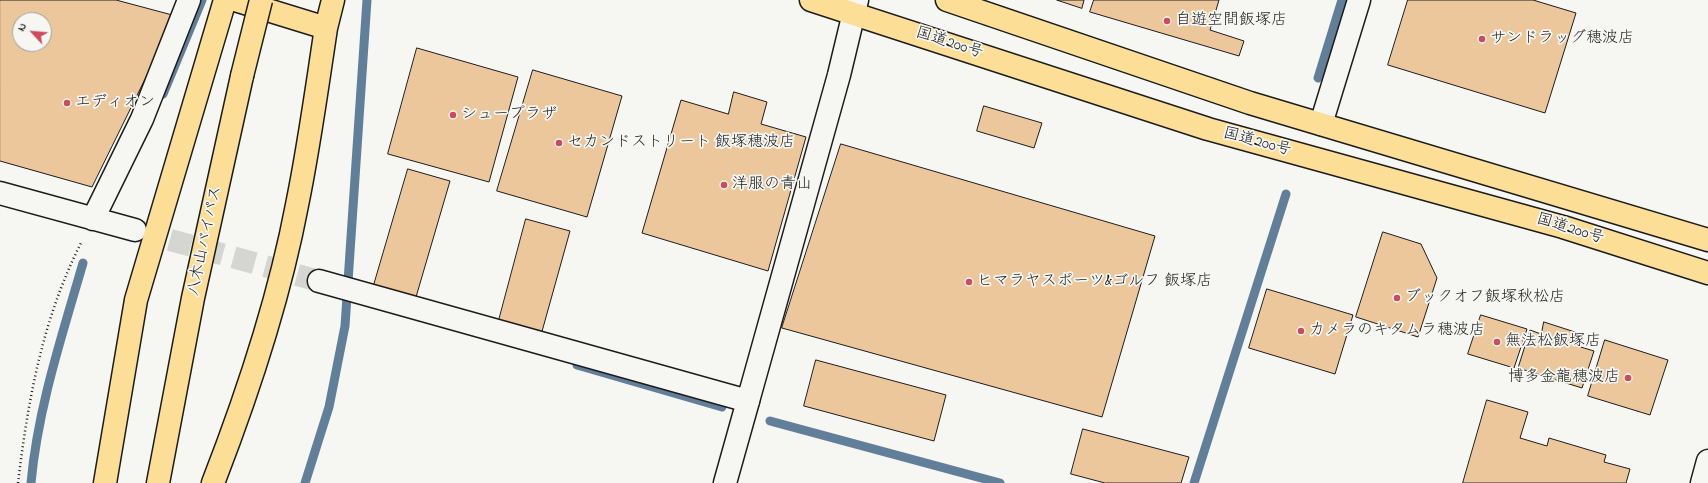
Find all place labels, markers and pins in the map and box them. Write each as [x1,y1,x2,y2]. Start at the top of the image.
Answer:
place label: 自遊空間飯塚店 [1175,11,1287,31]
marker: 自遊空間飯塚店 [1162,16,1172,26]
place label: サンドラッグ穂波店 [1490,29,1634,49]
marker: サンドラッグ穂波店 [1477,34,1487,44]
place label: エディオン [75,93,155,113]
marker: エディオン [62,98,72,108]
place label: シュープラザ [461,105,557,125]
marker: シュープラザ [448,110,458,120]
place label: セカンドストリート 飯塚穂波店 [567,133,795,153]
marker: セカンドストリート 飯塚穂波店 [554,138,564,148]
place label: 洋服の青山 [732,175,812,195]
marker: 洋服の青山 [719,180,729,190]
place label: ヒマラヤスポーツ&ゴルフ 飯塚店 [977,272,1212,292]
marker: ヒマラヤスポーツ&ゴルフ 飯塚店 [964,277,974,287]
place label: ブックオフ飯塚秋松店 [1405,288,1565,308]
marker: ブックオフ飯塚秋松店 [1392,293,1402,303]
place label: カメラのキタムラ穂波店 [1309,321,1485,341]
marker: カメラのキタムラ穂波店 [1296,326,1306,336]
place label: 無法松飯塚店 [1505,332,1601,352]
marker: 無法松飯塚店 [1492,337,1502,347]
place label: 博多金龍穂波店 [1508,368,1620,388]
marker: 博多金龍穂波店 [1623,373,1633,383]

